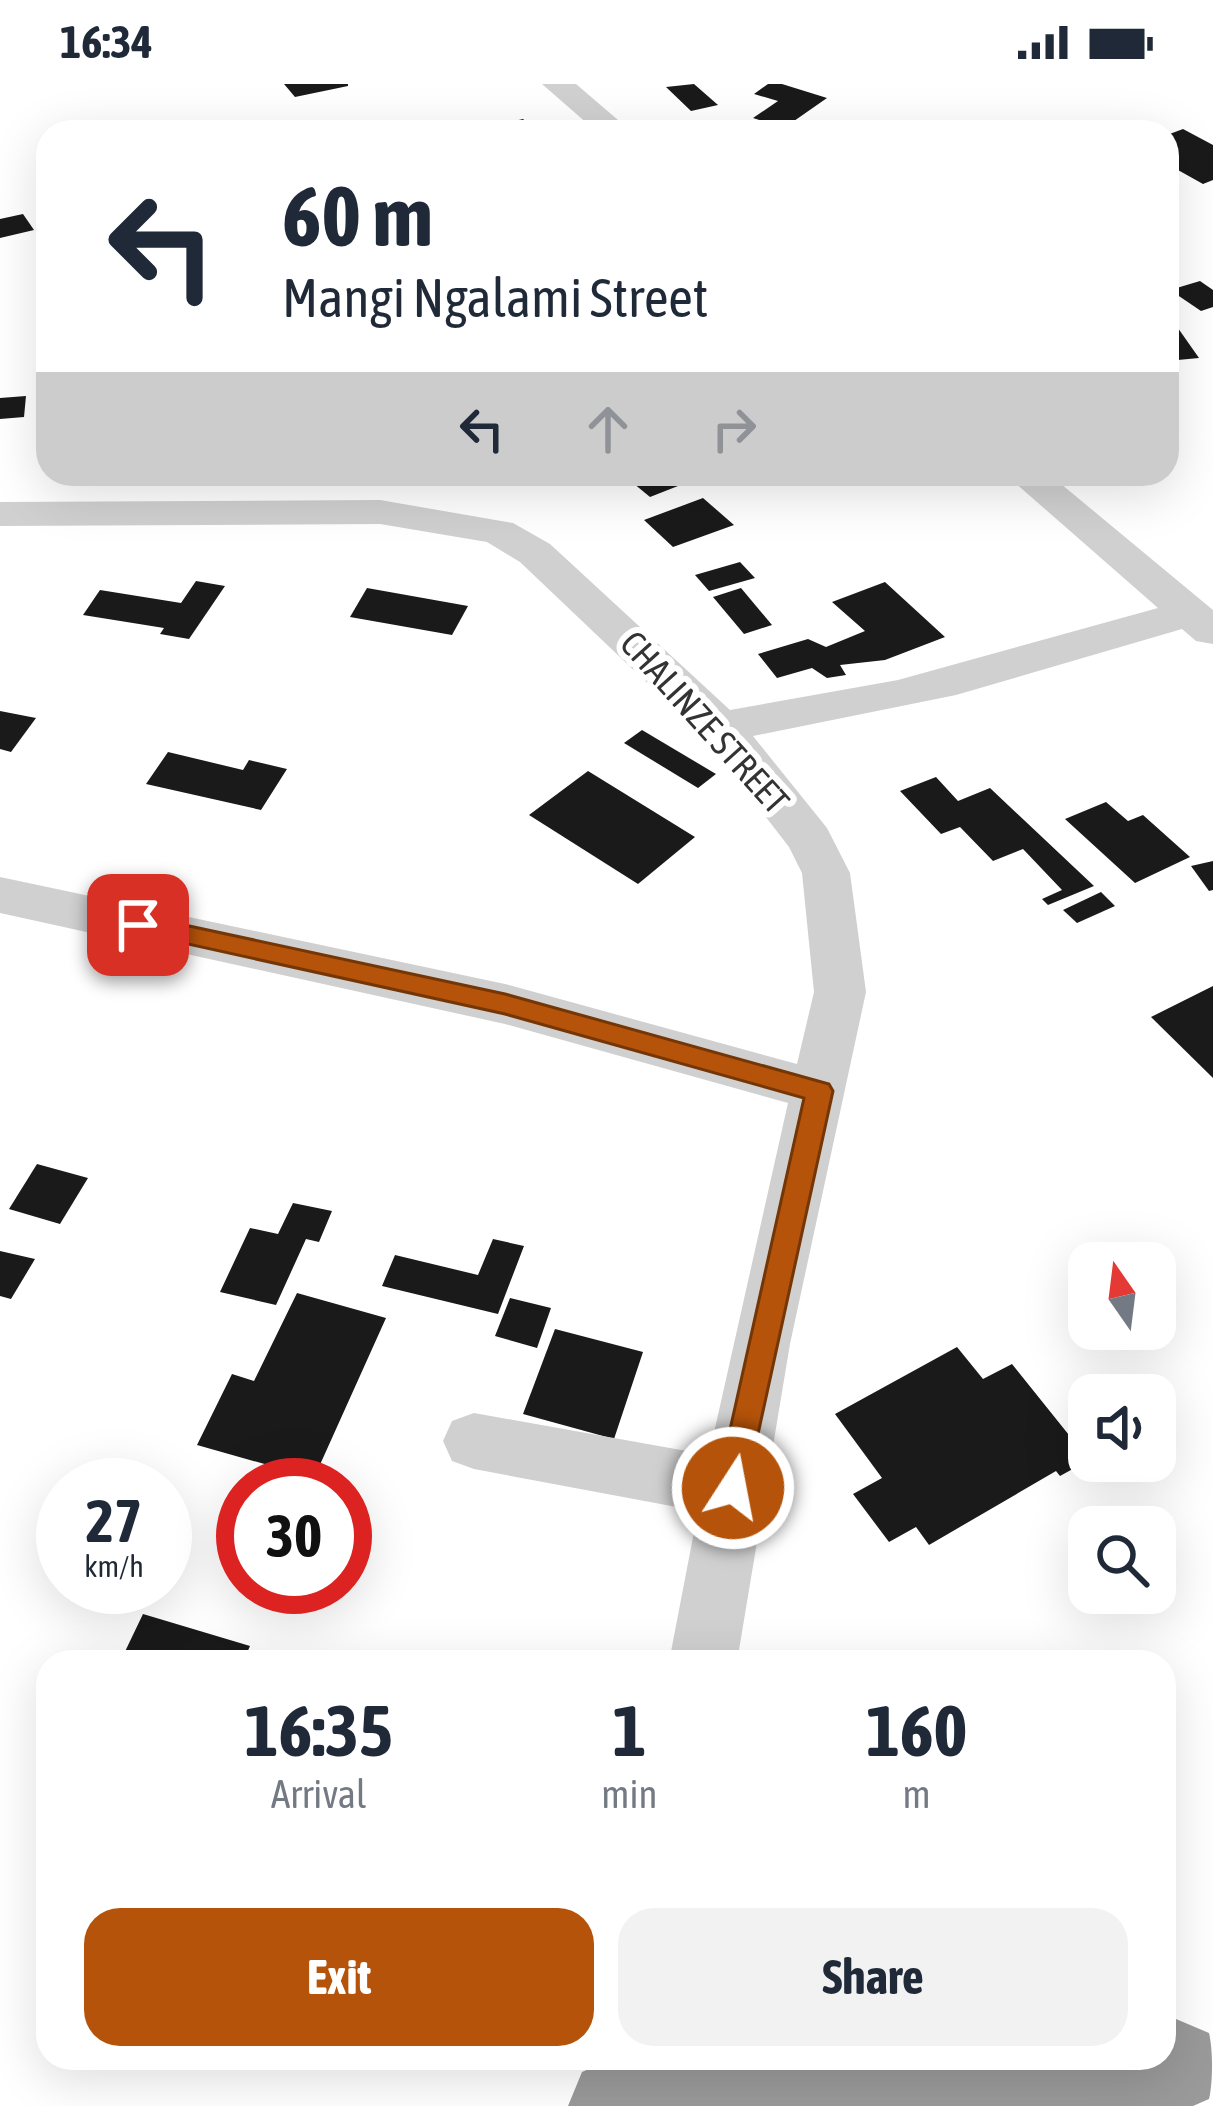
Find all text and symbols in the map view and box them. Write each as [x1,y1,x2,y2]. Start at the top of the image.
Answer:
text: 16:34 [60,16,153,68]
icon: left [84,168,240,324]
text: 60 m [282,168,433,264]
text: Mangi Ngalami Street [282,267,708,328]
icon: left [449,396,515,462]
icon: ahead [575,396,641,462]
icon: right [701,396,767,462]
street label: CHALINZE STREET [612,622,798,822]
pin [87,874,189,976]
icon: arrive [105,892,171,958]
north arrow [1068,1242,1176,1350]
map controls [1068,1242,1176,1614]
button: sound [1068,1374,1176,1482]
position arrow [670,1425,796,1551]
speed limit sign: 30 [216,1458,372,1614]
text: 27 [86,1486,142,1555]
button: search [1068,1506,1176,1614]
text: km/h [84,1549,144,1583]
text: 16:35 [245,1689,393,1771]
text: 1 [612,1689,646,1771]
text: 160 [866,1689,967,1771]
text: Arrival [271,1772,366,1816]
text: min [601,1772,657,1816]
text: m [903,1772,931,1816]
button: Exit [84,1908,594,2046]
button: Share [618,1908,1128,2046]

